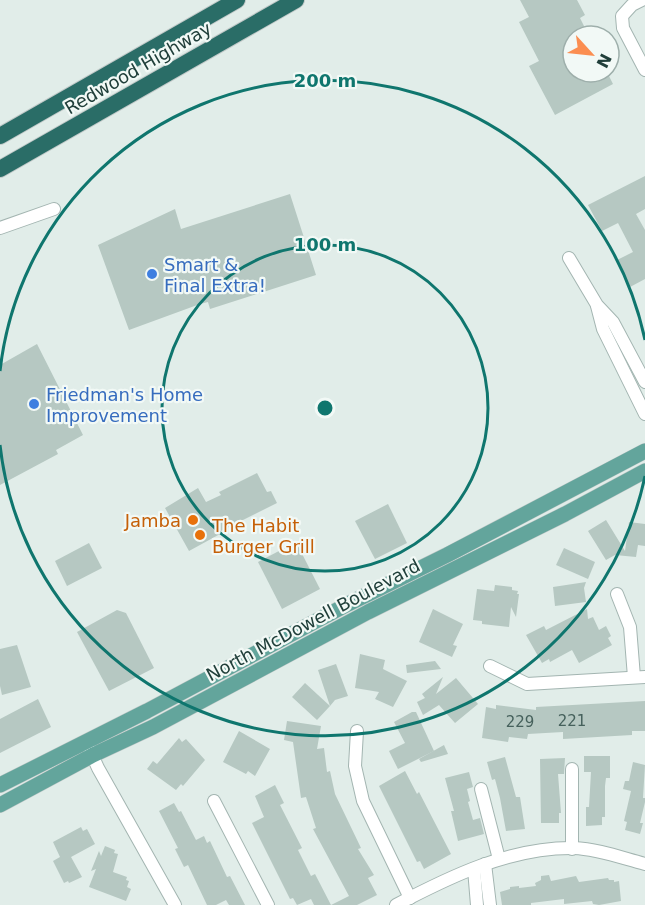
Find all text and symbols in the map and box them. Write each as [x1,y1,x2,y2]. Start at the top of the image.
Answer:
street label: Redwood Highway [61,17,215,119]
north arrow [561,24,621,84]
text: N [592,50,615,71]
text: 200 m [294,70,356,91]
text: 100 m [294,234,356,255]
place label: Smart & Final Extra! [164,254,266,296]
marker: Smart & Final Extra! [145,267,159,281]
place label: Friedman's Home Improvement [46,384,203,426]
marker: Friedman's Home Improvement [27,397,41,411]
centre of rings [315,398,335,418]
place label: Jamba [124,510,181,531]
marker: Jamba [186,513,200,527]
place label: The Habit Burger Grill [211,515,315,557]
marker: The Habit Burger Grill [193,528,207,542]
street label: North McDowell Boulevard [203,555,423,685]
house number: 221 [558,712,586,730]
house number: 229 [506,713,534,731]

